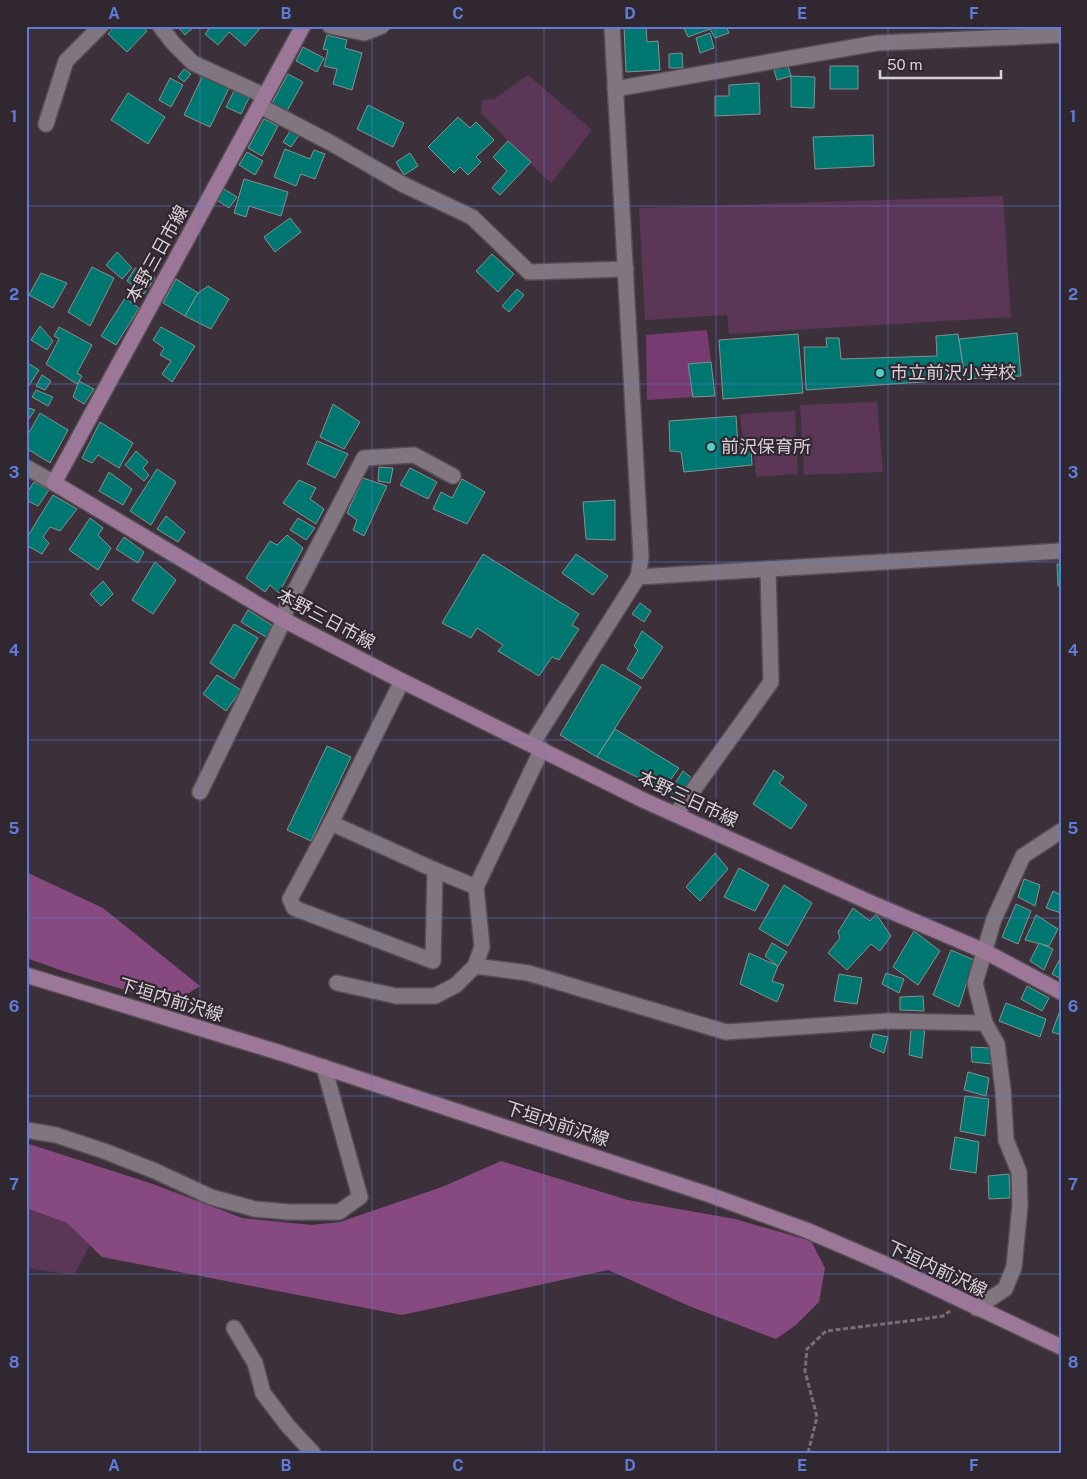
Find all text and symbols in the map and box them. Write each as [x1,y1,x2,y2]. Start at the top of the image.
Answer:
text: A [108,4,120,23]
text: B [281,4,292,23]
text: C [452,4,464,23]
text: D [624,4,636,23]
text: E [797,4,807,23]
text: F [969,4,979,23]
scale bar [880,48,1001,80]
text: 50 m [887,56,922,73]
text: 1 [11,107,17,126]
text: 1 [1070,107,1076,126]
street label: 本野三日市線 [121,201,192,306]
text: 2 [9,285,19,304]
text: 2 [1068,285,1078,304]
place label: 市立前沢小学校 [890,362,1016,383]
marker: 市立前沢小学校 [874,367,886,379]
place label: 前沢保育所 [721,436,811,457]
marker: 前沢保育所 [705,441,717,453]
text: 3 [9,463,19,482]
text: 3 [1068,463,1078,482]
street label: 本野三日市線 [274,584,379,653]
text: 4 [9,641,20,660]
text: 4 [1068,641,1079,660]
street label: 本野三日市線 [635,766,742,831]
text: 5 [9,819,20,838]
text: 5 [1068,819,1079,838]
street label: 下垣内前沢線 [116,974,226,1025]
text: 6 [9,997,19,1016]
text: 6 [1068,997,1078,1016]
street label: 下垣内前沢線 [503,1097,612,1150]
text: 7 [9,1175,19,1194]
text: 7 [1068,1175,1078,1194]
street label: 下垣内前沢線 [884,1236,991,1301]
text: 8 [9,1353,20,1372]
text: 8 [1068,1353,1079,1372]
text: A [108,1456,120,1475]
text: B [281,1456,292,1475]
text: C [452,1456,464,1475]
text: D [624,1456,636,1475]
text: E [797,1456,807,1475]
text: F [969,1456,979,1475]

